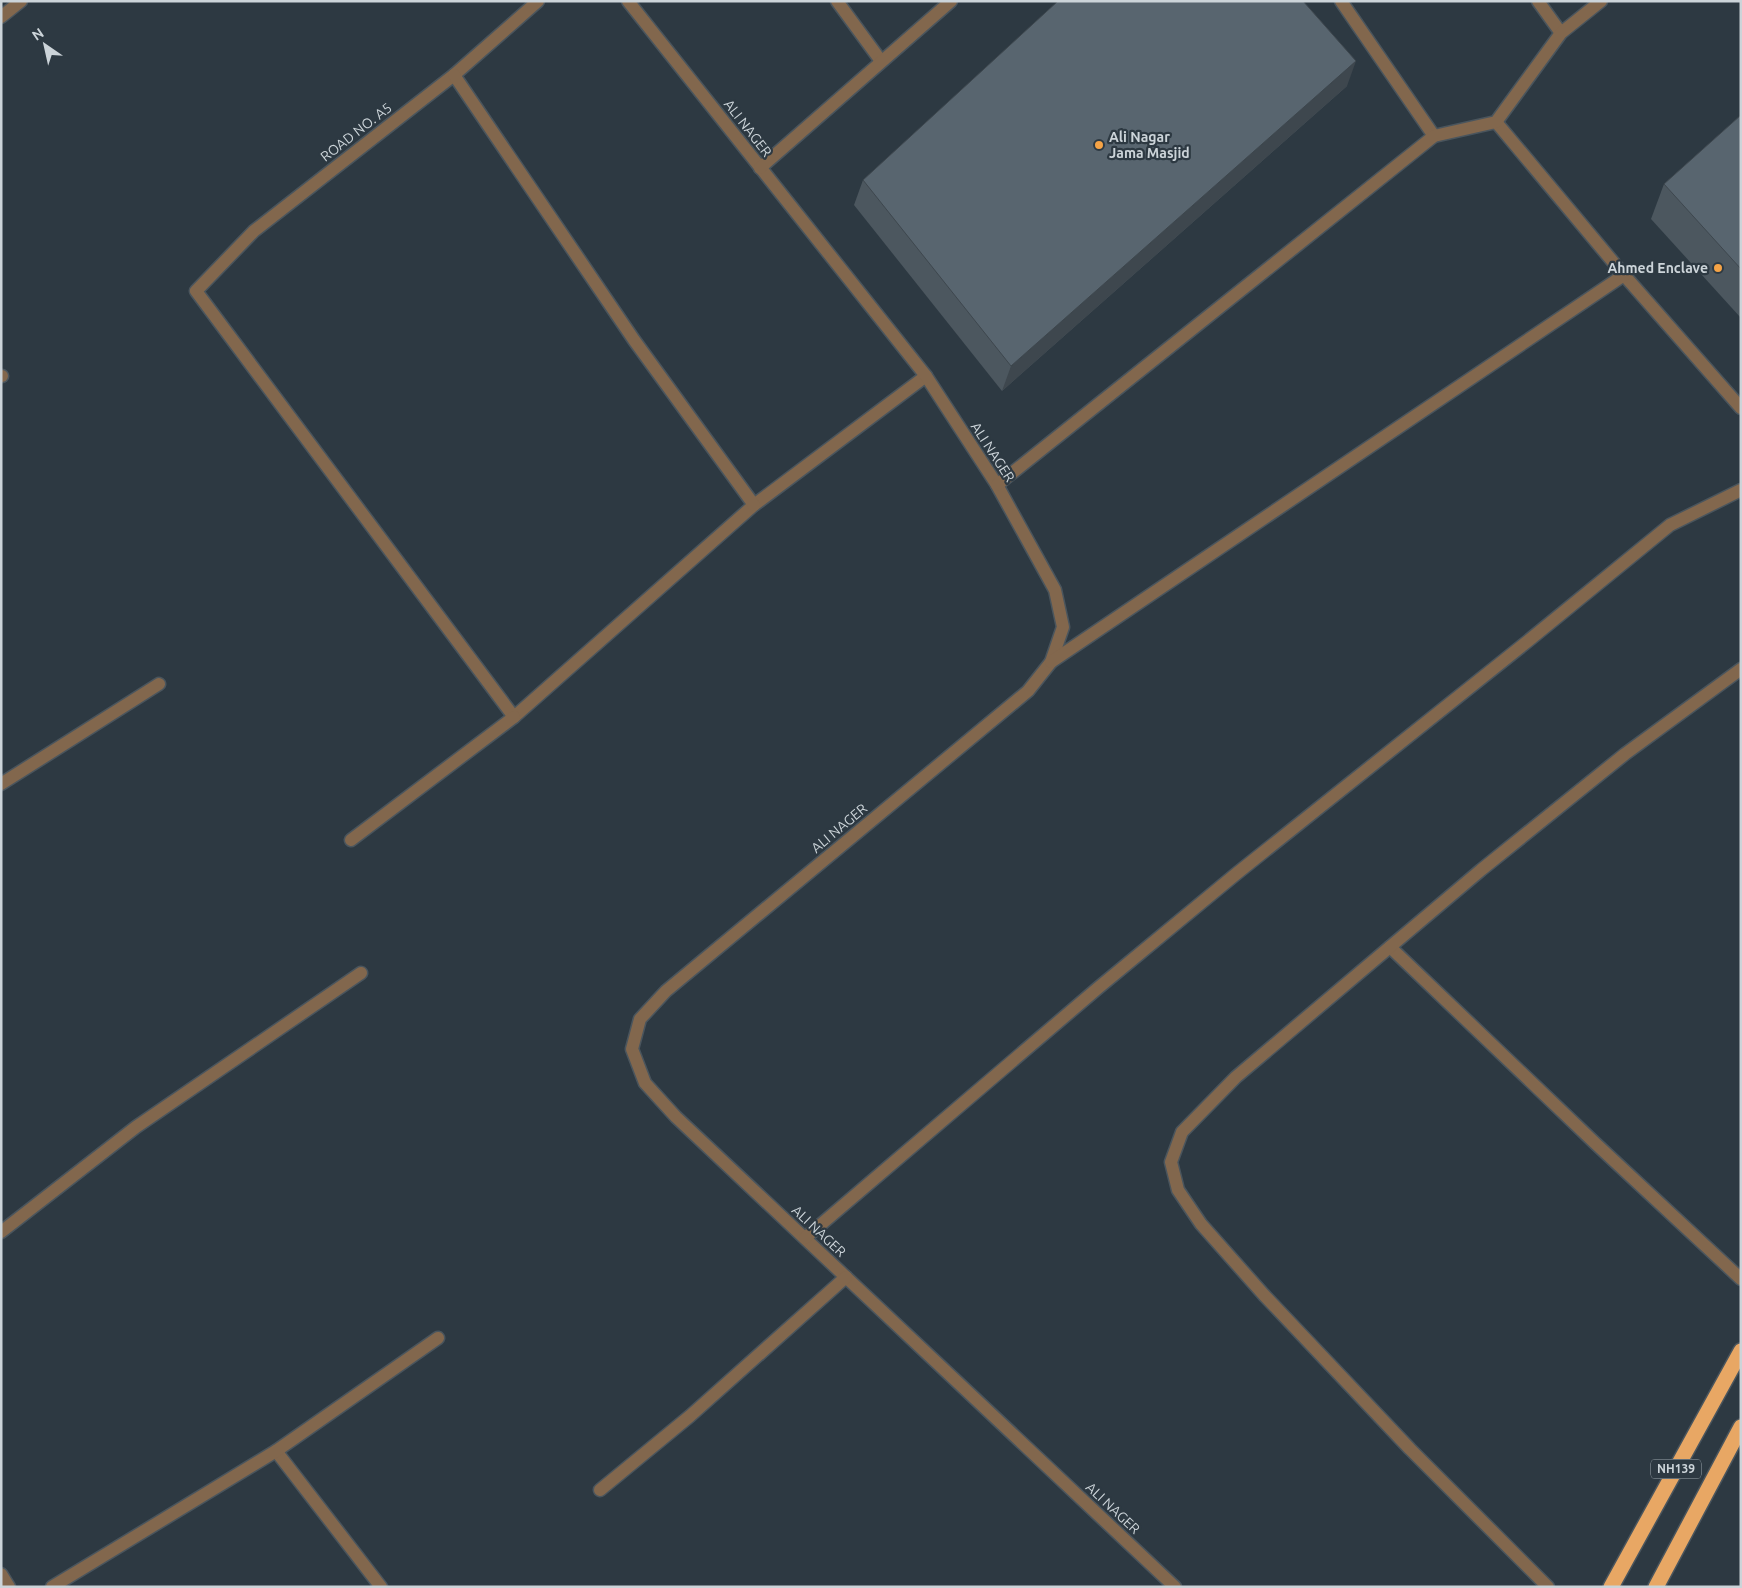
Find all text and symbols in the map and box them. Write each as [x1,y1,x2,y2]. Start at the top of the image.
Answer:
north arrow [20,20,70,70]
text: N [29,25,47,44]
street label: ALI NAGER [721,96,775,160]
street label: ROAD NO. A5 [317,99,395,165]
place label: Ali Nagar Jama Masjid [1109,129,1190,161]
marker: Ali Nagar Jama Masjid [1093,139,1105,151]
place label: Ahmed Enclave [1607,260,1708,276]
marker: Ahmed Enclave [1712,262,1724,274]
street label: ALI NAGER [968,419,1018,485]
street label: ALI NAGER [808,800,870,856]
street label: ALI NAGER [789,1202,849,1260]
road number: NH139 [1651,1460,1701,1478]
street label: ALI NAGER [1083,1479,1143,1537]

